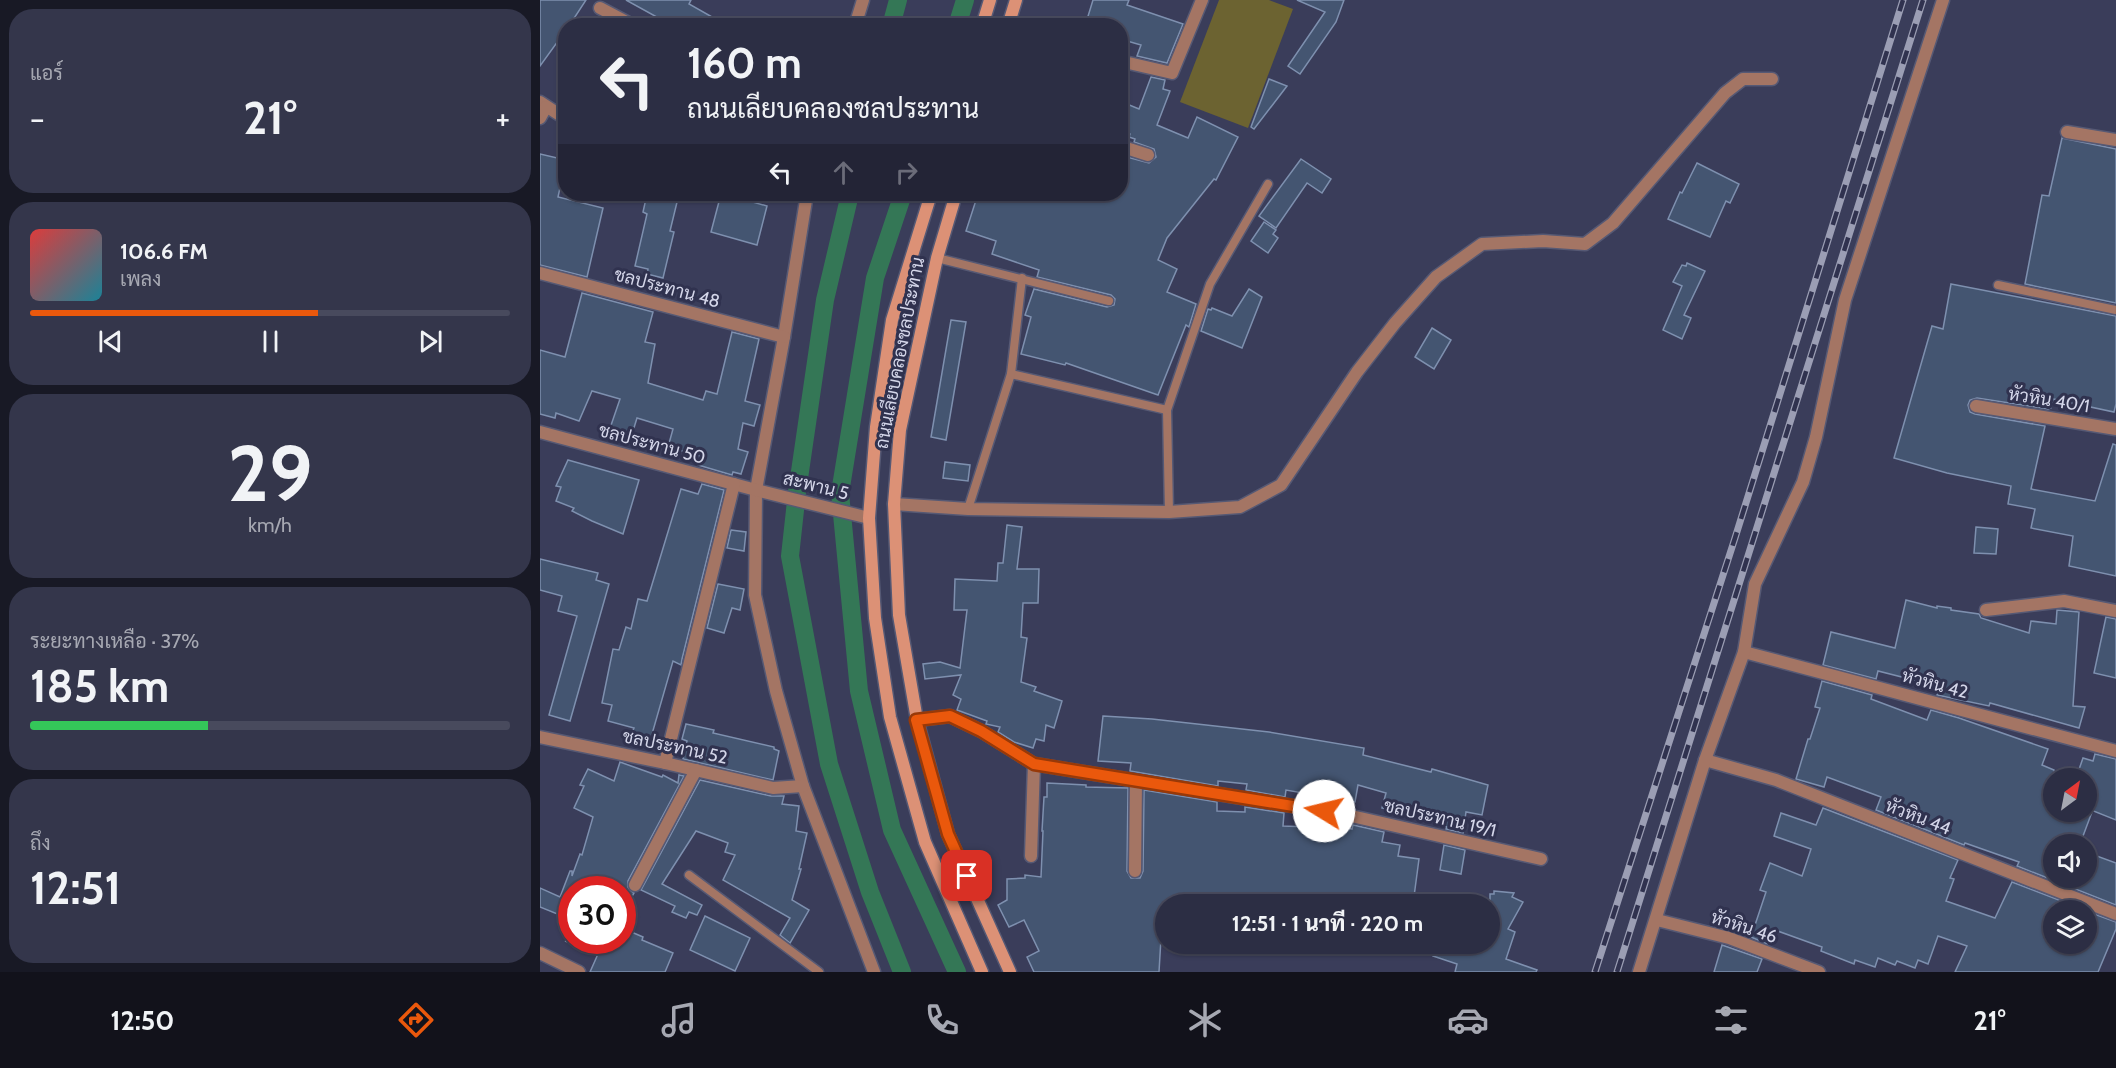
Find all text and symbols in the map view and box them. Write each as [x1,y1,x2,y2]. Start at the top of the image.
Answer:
text: 160 m [687,37,802,89]
icon: left [588,42,666,120]
text: แอร์ [30,61,63,85]
text: 21° [243,91,297,145]
text: ถนนเลียบคลองชลประทาน [687,92,979,125]
text: − [30,98,45,138]
text: + [495,98,510,138]
icon: left [764,156,797,189]
icon: ahead [827,156,860,189]
icon: right [890,156,923,189]
text: 106.6 FM [120,238,208,265]
street label: ถนนเลียบคลองชลประทาน [869,255,929,451]
street label: ชลประทาน 48 [612,263,722,313]
text: เพลง [120,267,161,291]
icon: previous [94,325,127,358]
icon: pause [254,325,287,358]
icon: next [414,325,447,358]
street label: หัวหิน 40/1 [2007,383,2091,417]
street label: ชลประทาน 50 [596,419,708,469]
text: 29 [227,426,313,521]
street label: สะพาน 5 [781,467,851,505]
text: km/h [248,513,292,537]
text: ระยะทางเหลือ · 37% [30,629,199,653]
text: 185 km [30,659,169,713]
street label: หัวหิน 42 [1900,665,1970,703]
street label: ชลประทาน 52 [621,725,729,769]
north arrow [2043,768,2097,822]
map controls [2043,768,2097,954]
position arrow [1292,779,1356,843]
street label: ชลประทาน 19/1 [1382,794,1498,842]
street label: หัวหิน 44 [1882,794,1954,840]
text: ถึง [30,831,51,855]
button: sound [2043,834,2097,888]
pin [941,850,992,901]
icon: arrive [950,859,983,892]
text: 12:51 [30,861,121,915]
speed limit sign: 30 [558,876,636,954]
button: layers [2043,900,2097,954]
street label: หัวหิน 46 [1708,906,1780,948]
text: 12:51 · 1 นาที · 220 m [1232,910,1423,937]
icon: directions [395,999,437,1041]
icon: music [658,999,700,1041]
icon: phone [921,999,963,1041]
icon: climate [1184,999,1226,1041]
icon: car [1447,999,1489,1041]
icon: filters [1710,999,1752,1041]
text: 12:50 [111,1004,174,1037]
text: 21° [1973,1004,2005,1037]

